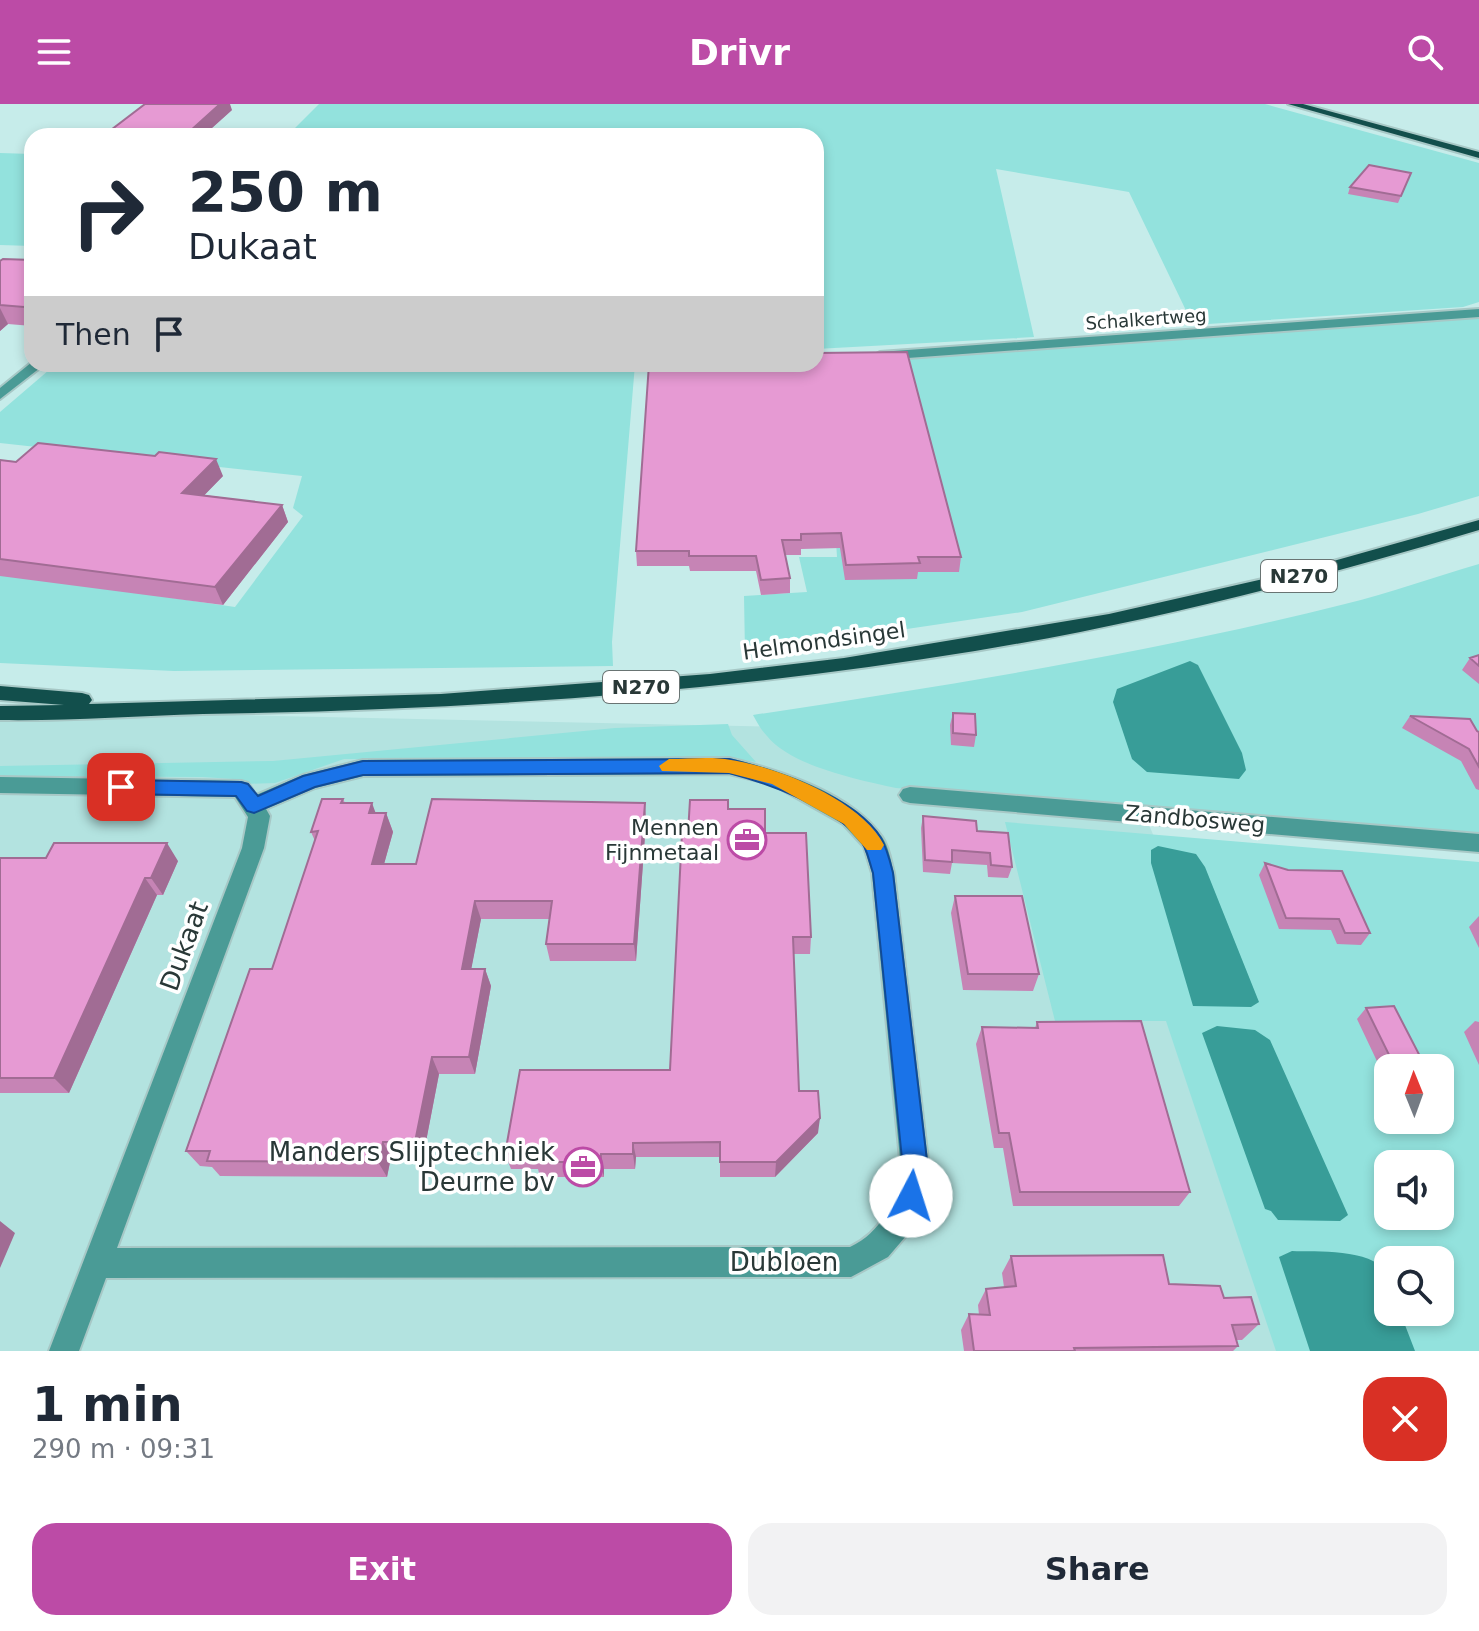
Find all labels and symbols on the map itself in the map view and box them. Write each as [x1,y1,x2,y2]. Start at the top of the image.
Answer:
street label: Schalkertweg [1085,304,1207,334]
road number: N270 [1261,560,1337,592]
street label: Helmondsingel [741,617,907,665]
road number: N270 [603,671,679,703]
pin [87,753,155,821]
street label: Zandbosweg [1124,800,1266,838]
place label: Mennen Fijnmetaal [605,815,719,865]
office icon: Mennen Fijnmetaal [726,819,768,861]
street label: Dukaat [154,897,214,995]
north arrow [1374,1054,1454,1134]
place label: Manders Slijptechniek Deurne bv [269,1137,555,1197]
office icon: Manders Slijptechniek Deurne bv [562,1146,604,1188]
position arrow [869,1154,953,1238]
street label: Dubloen [730,1247,838,1277]

